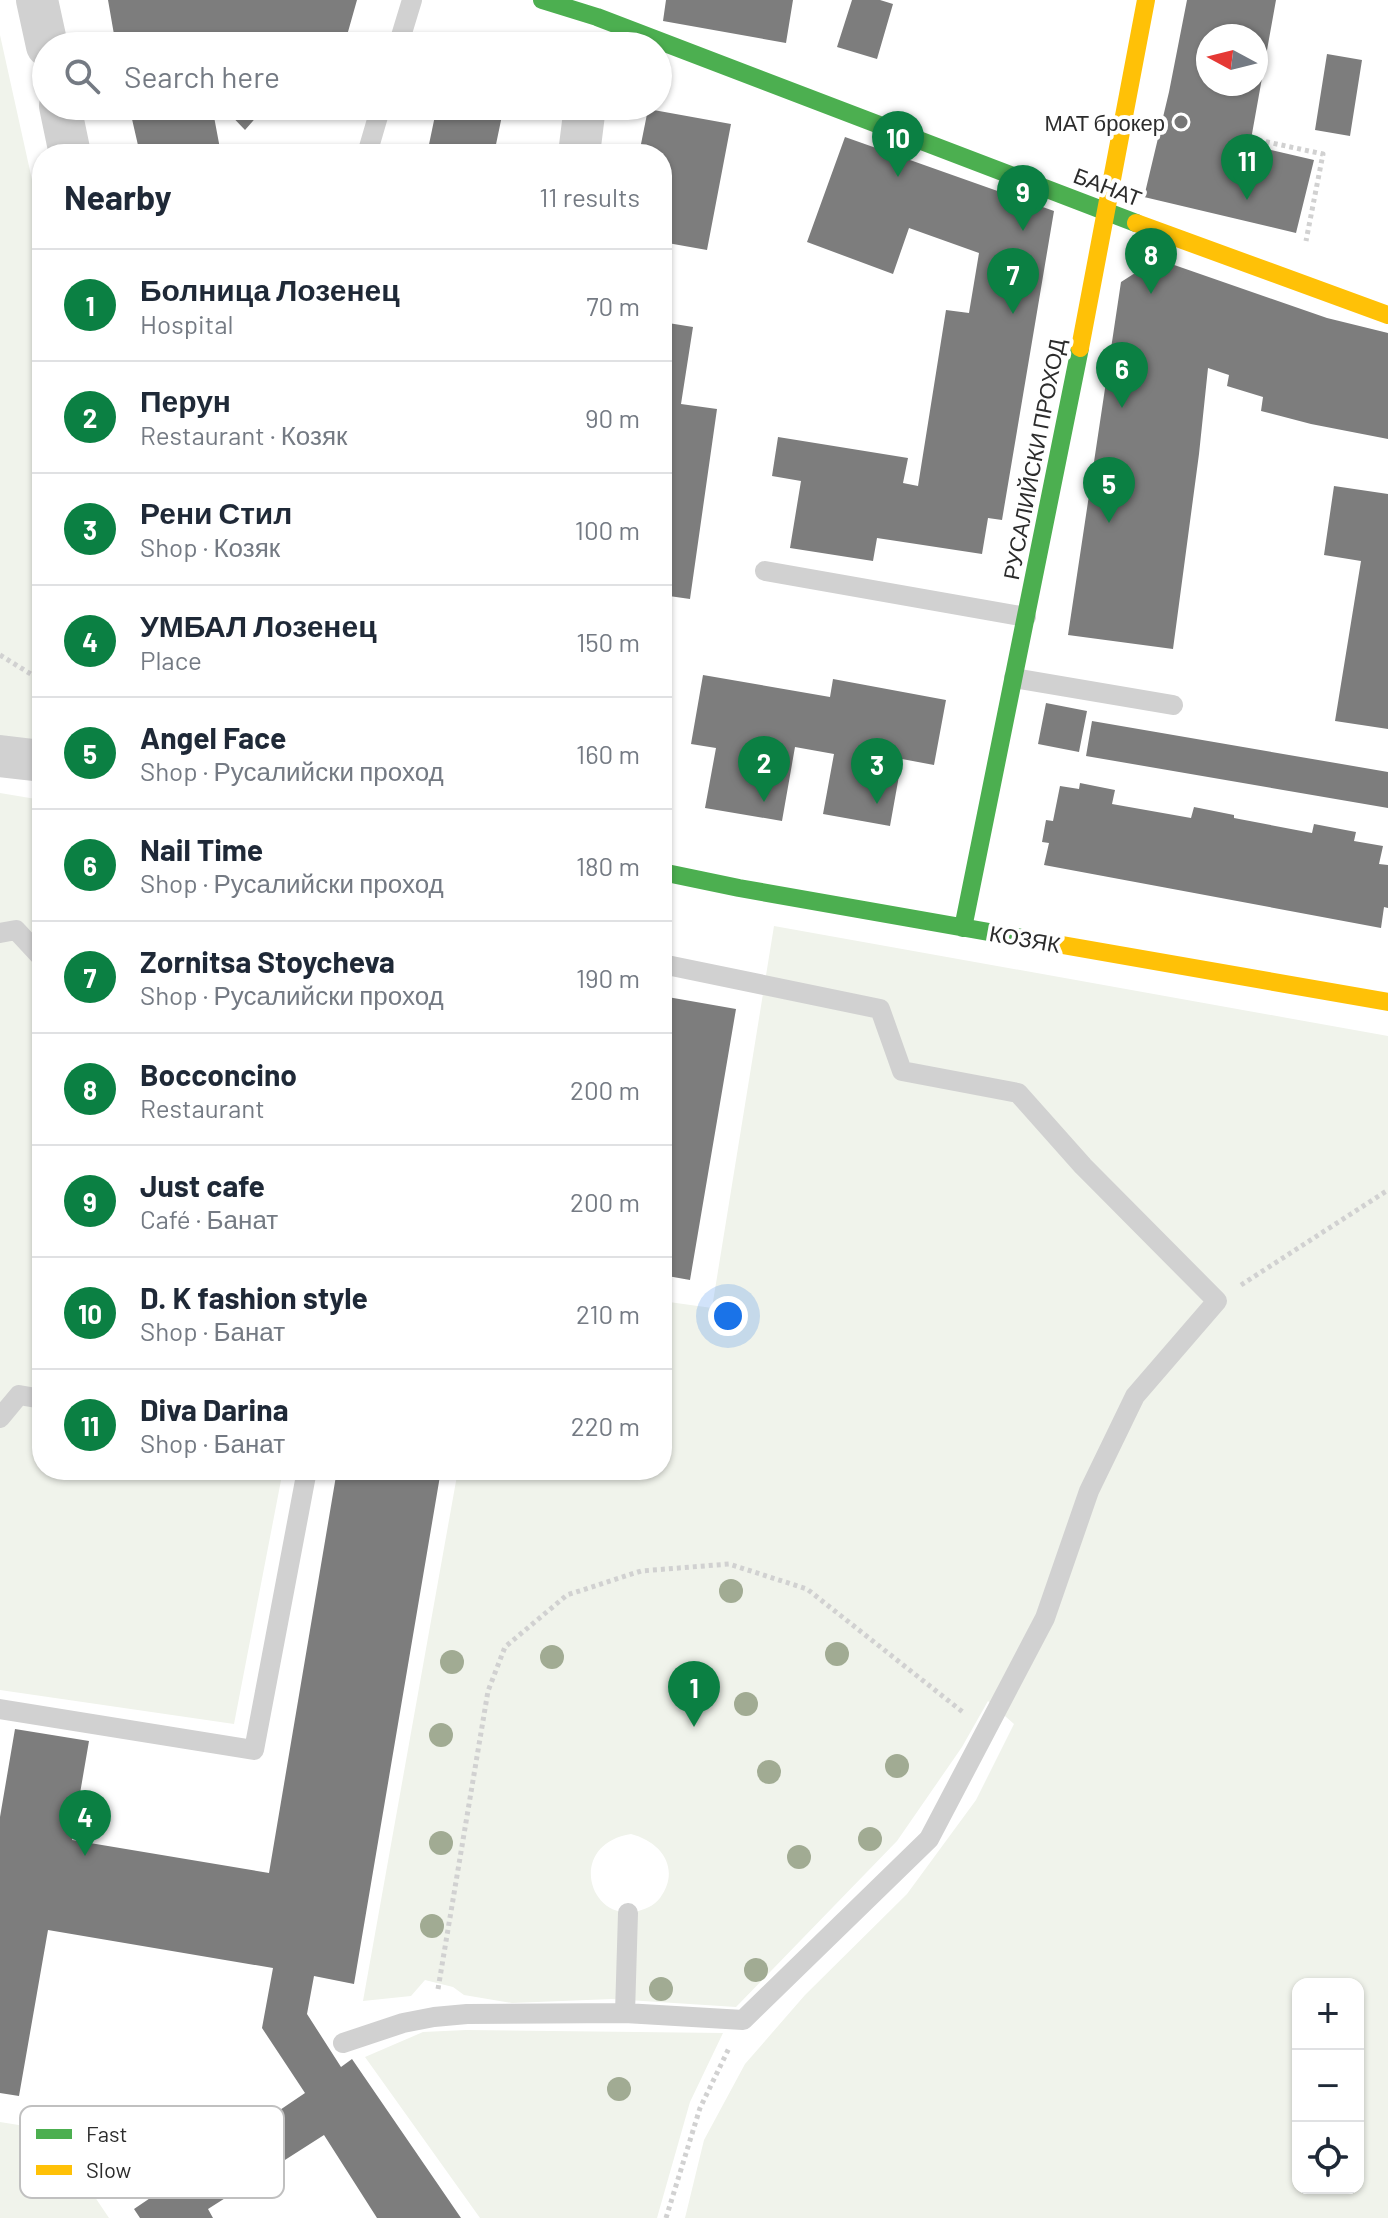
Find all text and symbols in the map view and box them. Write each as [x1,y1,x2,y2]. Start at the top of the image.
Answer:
north arrow [1196,24,1268,96]
search box [32,32,672,120]
icon: search [60,54,104,98]
text: Search here [124,58,280,94]
place label: МАТ брокер [1044,109,1165,136]
pin: 10 [872,111,924,177]
marker: МАТ брокер [1172,113,1190,131]
pin: 11 [1221,134,1273,200]
street label: БАНАТ [1070,161,1146,211]
pin: 9 [997,165,1049,231]
text: Nearby [64,176,172,217]
text: 11 results [539,181,640,212]
pin: 8 [1125,228,1177,294]
pin: 7 [987,248,1039,314]
text: Болница Лозенец [140,271,400,307]
text: 1 [85,290,95,321]
text: 70 m [586,290,640,321]
text: Hospital [140,308,233,339]
street label: РУСАЛИЙСКИ ПРОХОД [997,336,1070,582]
pin: 6 [1096,342,1148,408]
text: Перун [140,382,231,418]
text: 2 [83,402,97,433]
text: 90 m [585,402,640,433]
text: Restaurant · Козяк [140,419,347,450]
pin: 5 [1083,457,1135,523]
text: Рени Стил [140,494,292,530]
text: 3 [83,514,97,545]
text: 100 m [575,514,640,545]
text: Shop · Козяк [140,531,280,562]
text: УМБАЛ Лозенец [140,607,377,643]
text: 4 [82,626,98,657]
text: 150 m [576,626,640,657]
text: Place [140,644,202,675]
text: Angel Face [140,719,286,755]
pin: 2 [738,736,790,802]
text: 5 [83,738,97,769]
text: 160 m [576,738,640,769]
pin: 3 [851,738,903,804]
text: Shop · Русалийски проход [140,755,444,786]
text: Nail Time [140,831,263,867]
text: 6 [83,850,97,881]
text: 180 m [576,850,640,881]
text: Shop · Русалийски проход [140,867,444,898]
street label: КОЗЯК [988,919,1063,957]
text: Zornitsa Stoycheva [140,943,395,979]
text: 7 [84,962,96,993]
text: 190 m [576,962,640,993]
text: Shop · Русалийски проход [140,979,444,1010]
text: Bocconcino [140,1056,297,1092]
text: 8 [83,1074,97,1105]
text: 200 m [570,1074,640,1105]
text: Restaurant [140,1092,265,1123]
text: Just cafe [140,1167,265,1203]
text: 9 [83,1186,97,1217]
text: 200 m [570,1186,640,1217]
text: Café · Банат [140,1203,278,1234]
text: D. K fashion style [140,1279,368,1315]
your location [708,1296,748,1336]
text: 10 [78,1298,102,1329]
text: 210 m [576,1298,640,1329]
text: Shop · Банат [140,1315,285,1346]
text: Diva Darina [140,1391,289,1427]
text: 11 [81,1410,99,1441]
text: 220 m [571,1410,640,1441]
text: Shop · Банат [140,1427,285,1458]
pin: 1 [668,1661,720,1727]
pin: 4 [59,1790,111,1856]
map controls [1292,1978,1364,2194]
button: + [1292,1978,1364,2050]
button: − [1292,2050,1364,2122]
legend [20,2106,284,2198]
text: Fast [86,2120,128,2146]
button: locate [1292,2122,1364,2194]
text: Slow [86,2156,131,2182]

